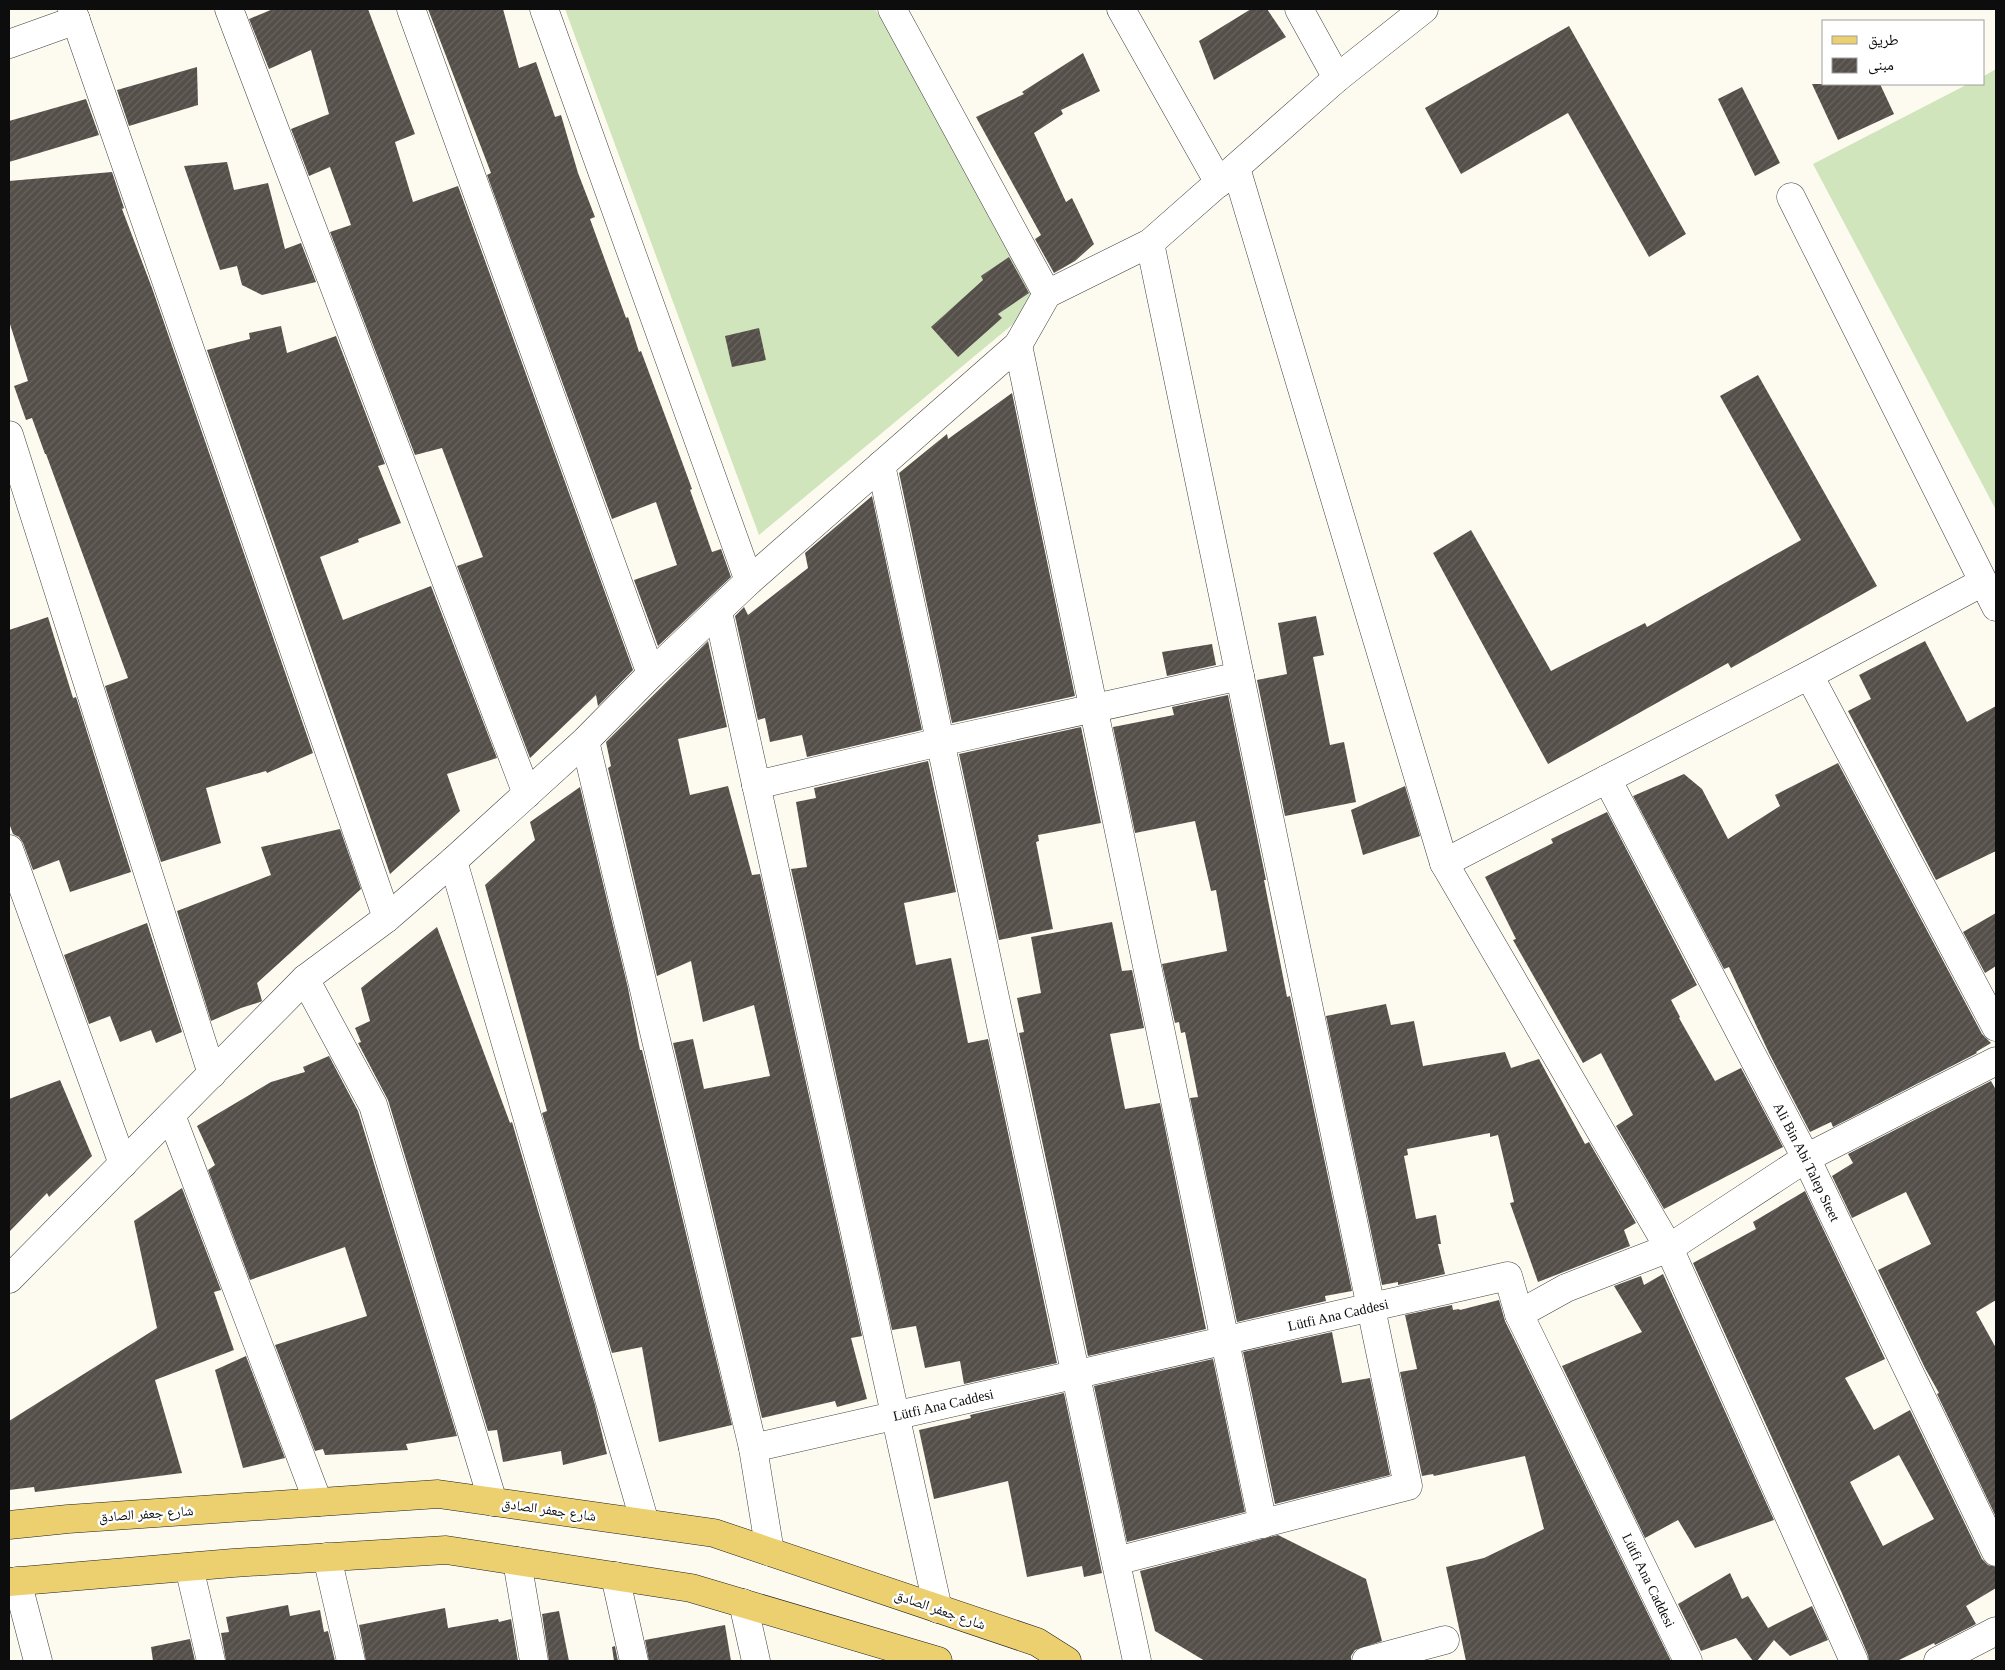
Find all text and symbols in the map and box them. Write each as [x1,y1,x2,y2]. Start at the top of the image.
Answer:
legend [1822,20,1985,85]
text: طريق [1868,32,1899,50]
text: مبنى [1868,57,1894,75]
street label: Ali Bin Abi Talep Steet [1771,1100,1843,1224]
street label: Lütfi Ana Caddesi [1286,1296,1390,1333]
street label: Lütfi Ana Caddesi [891,1386,995,1423]
street label: شارع جعفر الصادق [501,1496,597,1526]
street label: شارع جعفر الصادق [98,1503,194,1527]
street label: Lütfi Ana Caddesi [1619,1531,1678,1630]
street label: شارع جعفر الصادق [892,1587,987,1634]

